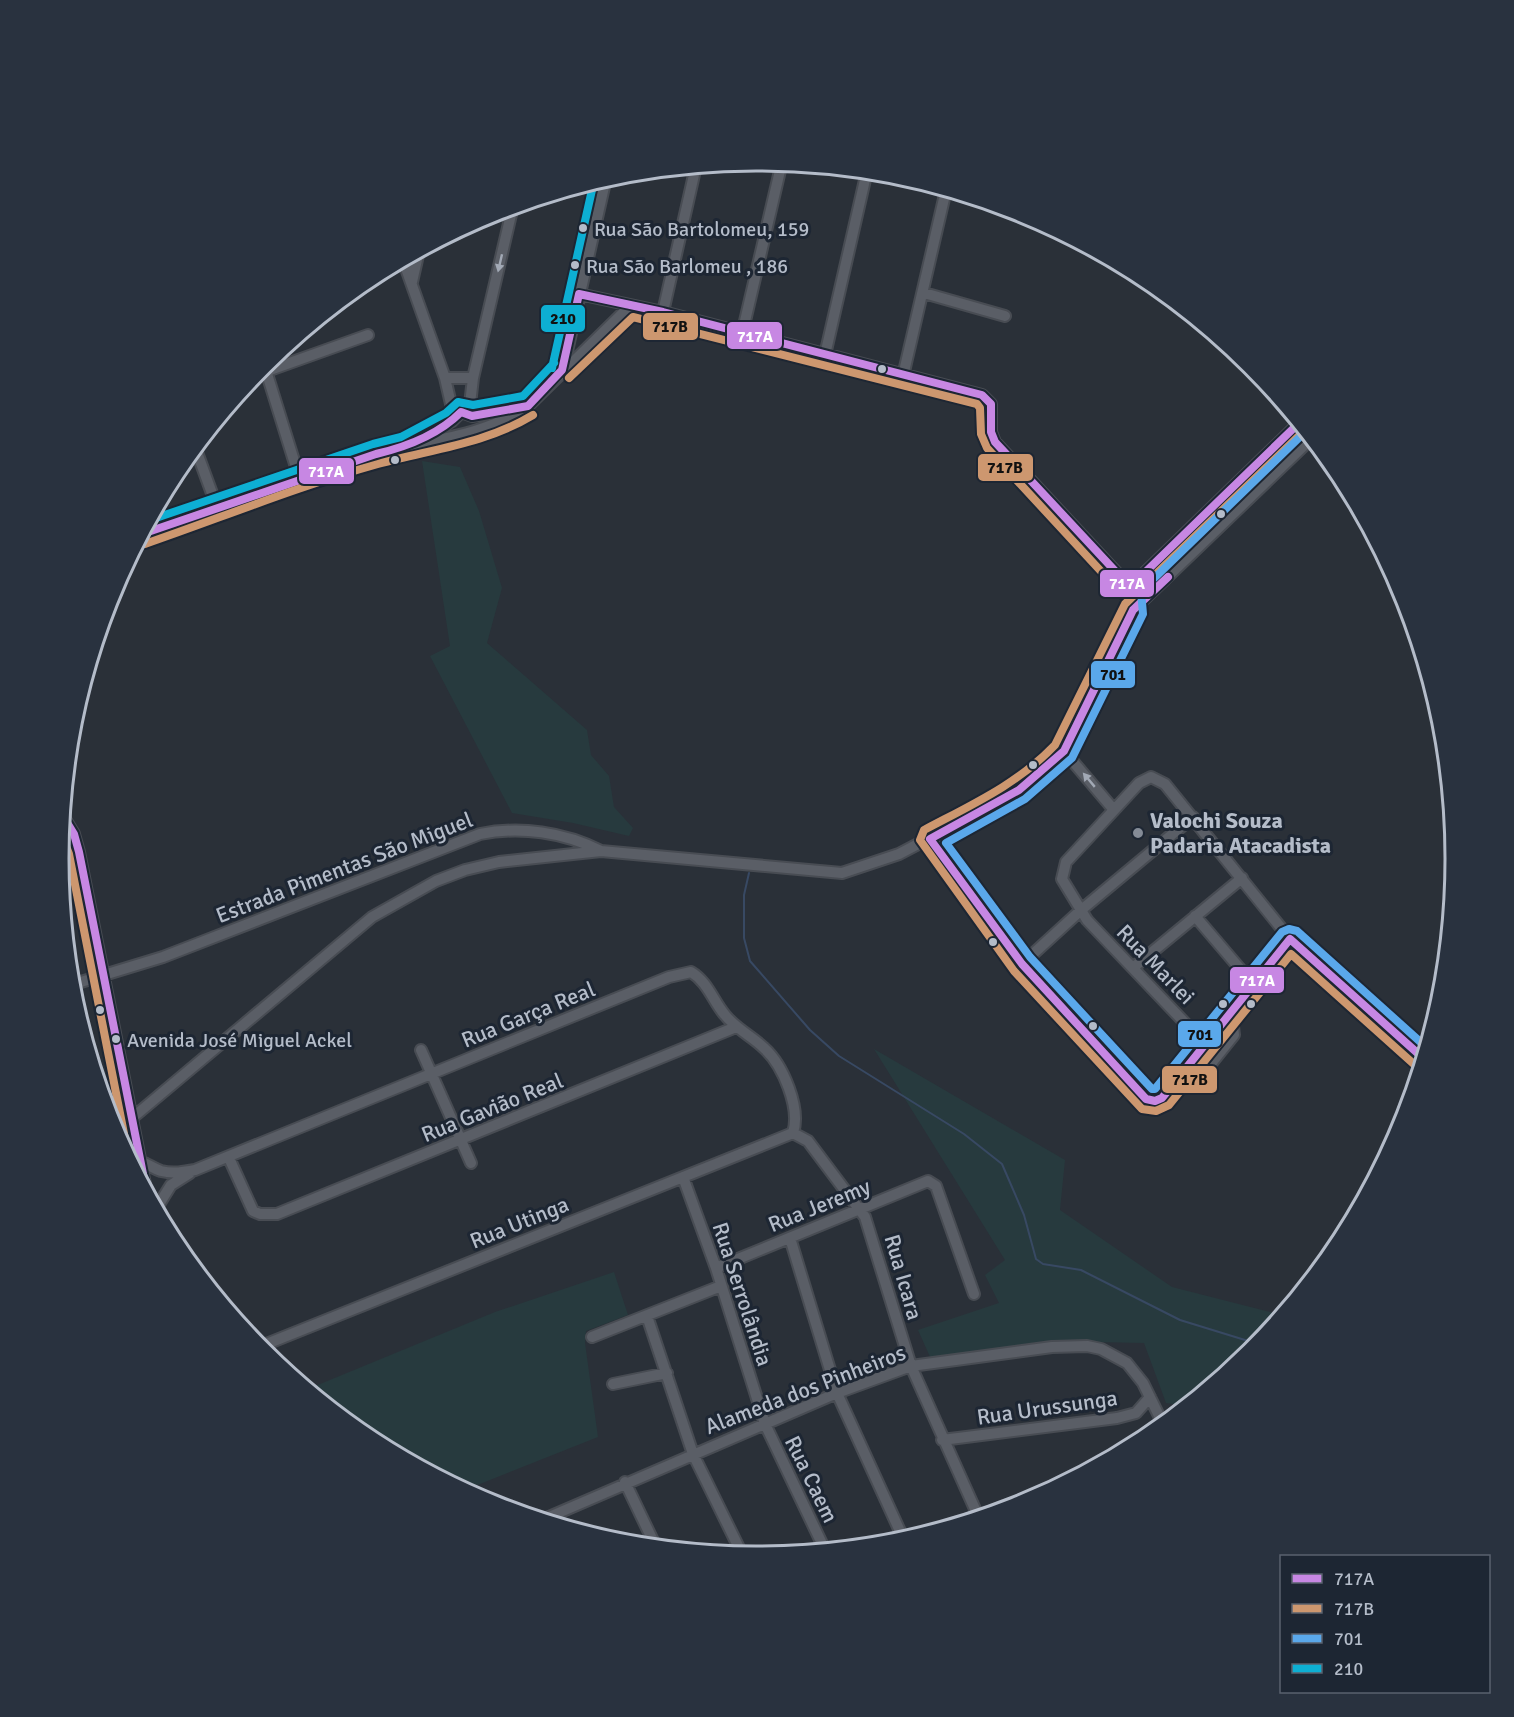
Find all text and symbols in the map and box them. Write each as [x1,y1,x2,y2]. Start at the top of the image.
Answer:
place label: Rua São Bartolomeu, 159 [594,217,809,242]
marker: Rua São Bartolomeu, 159 [577,222,589,234]
one-way arrow [495,254,504,273]
place label: Rua São Barlomeu , 186 [586,254,788,279]
marker: Rua São Barlomeu , 186 [569,259,581,271]
line badge: 210 [540,304,586,333]
text: 210 [550,309,576,329]
line badge: 717B [642,312,699,341]
text: 717B [652,317,688,337]
line badge: 717A [726,321,783,350]
text: 717A [737,327,774,347]
unlabelled marker [876,363,888,375]
line badge: 717B [977,453,1034,482]
unlabelled marker [389,454,401,466]
line badge: 717A [298,457,355,485]
text: 717B [987,458,1023,478]
text: 717A [308,462,345,482]
unlabelled marker [1215,508,1227,520]
line badge: 717A [1099,569,1155,598]
text: 717A [1109,574,1146,594]
line badge: 701 [1090,660,1136,689]
text: 701 [1100,665,1126,685]
unlabelled marker [1027,759,1039,771]
one-way arrow [1083,773,1096,788]
street label: Estrada Pimentas São Miguel [212,806,477,929]
place label: Valochi Souza Padaria Atacadista [1150,807,1331,859]
marker: Valochi Souza Padaria Atacadista [1131,826,1145,840]
street label: Rua Marlei [1111,919,1200,1010]
unlabelled marker [987,936,999,948]
line badge: 717A [1229,966,1285,994]
text: 717A [1239,971,1276,991]
street label: Rua Garça Real [457,975,599,1054]
unlabelled marker [1217,998,1229,1010]
unlabelled marker [1245,998,1257,1010]
unlabelled marker [94,1004,106,1016]
unlabelled marker [1087,1020,1099,1032]
line badge: 701 [1177,1020,1222,1048]
text: 701 [1187,1025,1213,1045]
place label: Avenida José Miguel Ackel [127,1028,352,1053]
marker: Avenida José Miguel Ackel [110,1033,122,1045]
line badge: 717B [1161,1065,1218,1094]
street label: Rua Gavião Real [417,1067,567,1148]
text: 717B [1172,1070,1208,1090]
street label: Rua Jeremy [764,1172,875,1238]
street label: Rua Utinga [466,1190,573,1254]
street label: Rua Serrolândia [707,1219,778,1369]
street label: Rua Icara [878,1231,929,1323]
street label: Alameda dos Pinheiros [701,1339,909,1440]
street label: Rua Urussunga [975,1384,1119,1431]
street label: Rua Caem [779,1431,844,1527]
legend [1280,1555,1490,1693]
text: 717A [1334,1568,1374,1590]
text: 717B [1334,1598,1374,1620]
text: 701 [1334,1628,1363,1650]
text: 210 [1334,1658,1363,1680]

